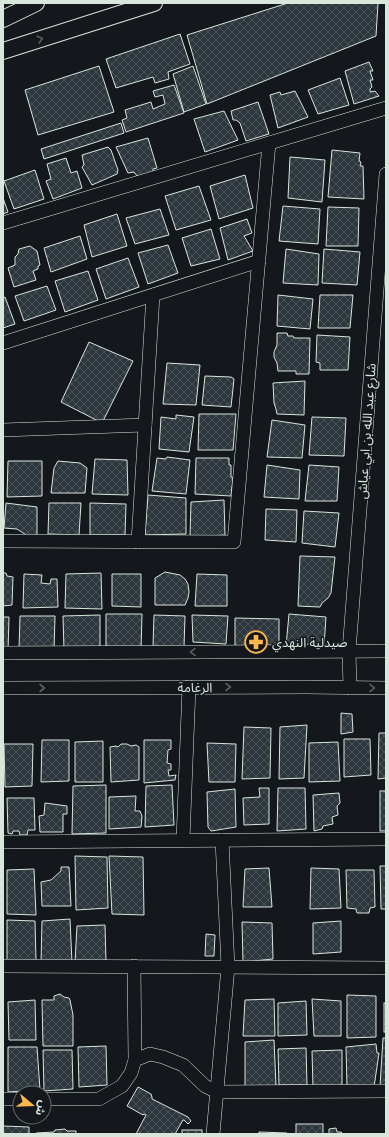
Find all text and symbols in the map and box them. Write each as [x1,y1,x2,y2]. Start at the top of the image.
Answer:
one-way arrow [37,35,44,44]
street label: شارع عبد الله بن ابي عياش [354,363,382,500]
pharmacy icon: صيدلية النهدي [243,629,269,655]
place label: صيدلية النهدي [272,635,348,653]
one-way arrow [190,648,196,656]
street label: الرغامة [178,680,212,695]
one-way arrow [225,683,231,691]
one-way arrow [39,684,45,692]
one-way arrow [369,684,375,692]
north arrow [12,1085,52,1125]
text: ش [32,1099,50,1117]

